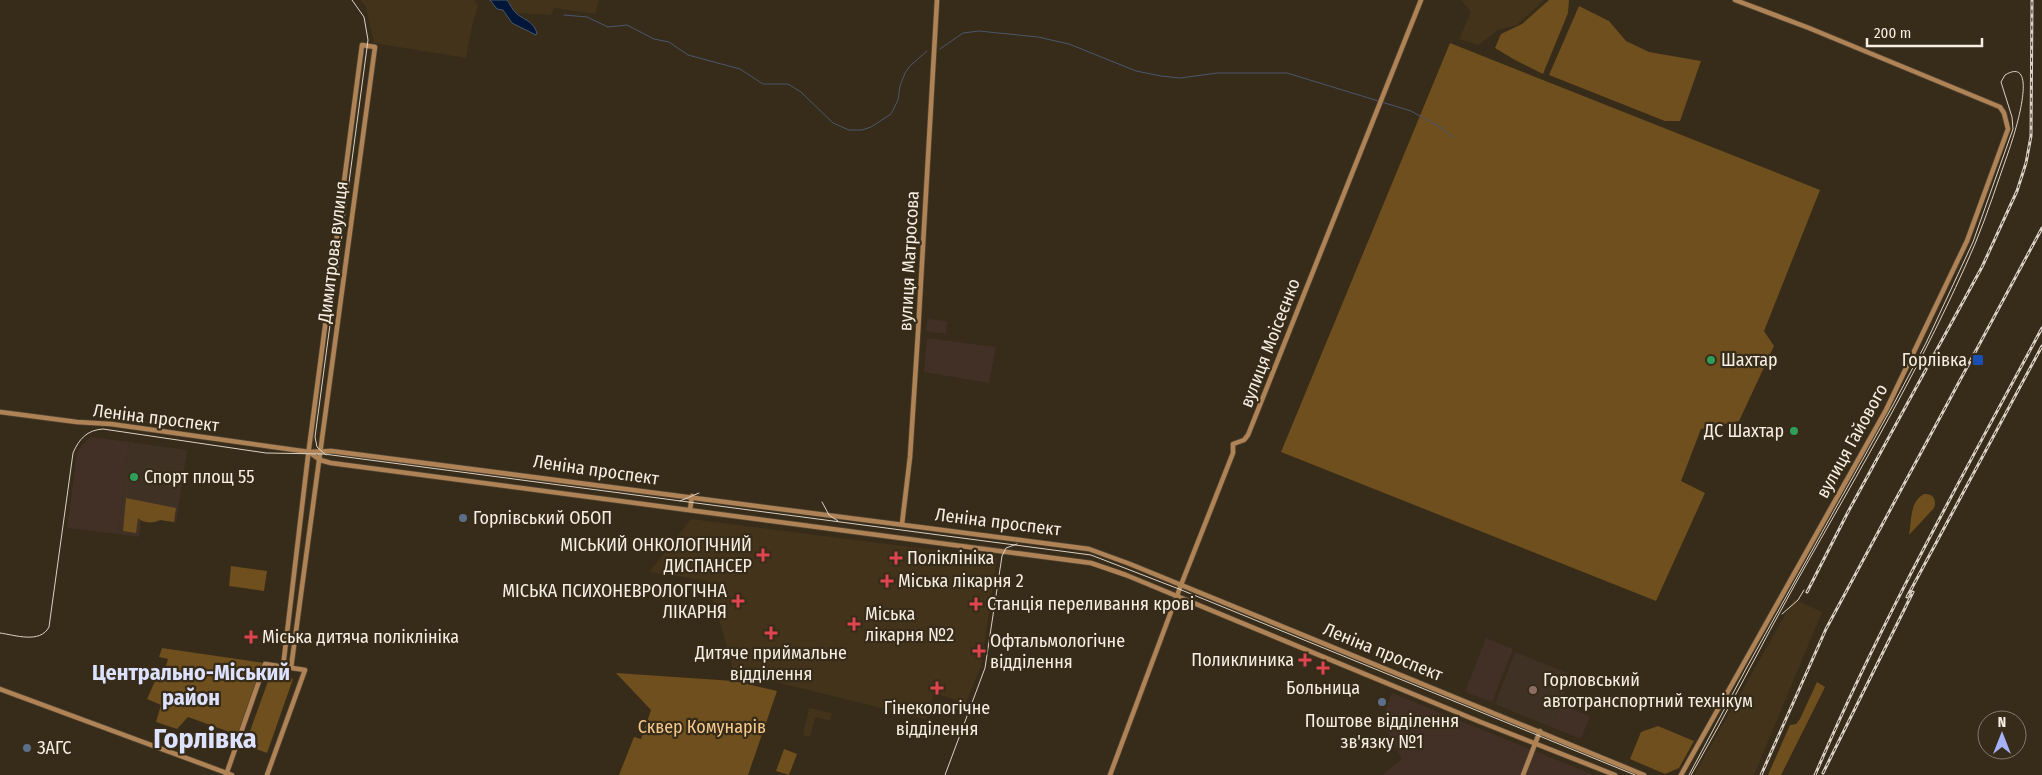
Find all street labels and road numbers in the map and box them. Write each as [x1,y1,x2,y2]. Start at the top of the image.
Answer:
street label: Димитрова вулиця [313,180,353,325]
street label: вулиця Матросова [894,190,924,332]
street label: вулиця Моісеєнко [1235,275,1305,411]
street label: вулиця Гайового [1812,380,1892,502]
street label: Леніна проспект [92,399,221,437]
street label: Леніна проспект [532,450,661,490]
street label: Леніна проспект [934,503,1063,541]
street label: Леніна проспект [1320,618,1447,686]

